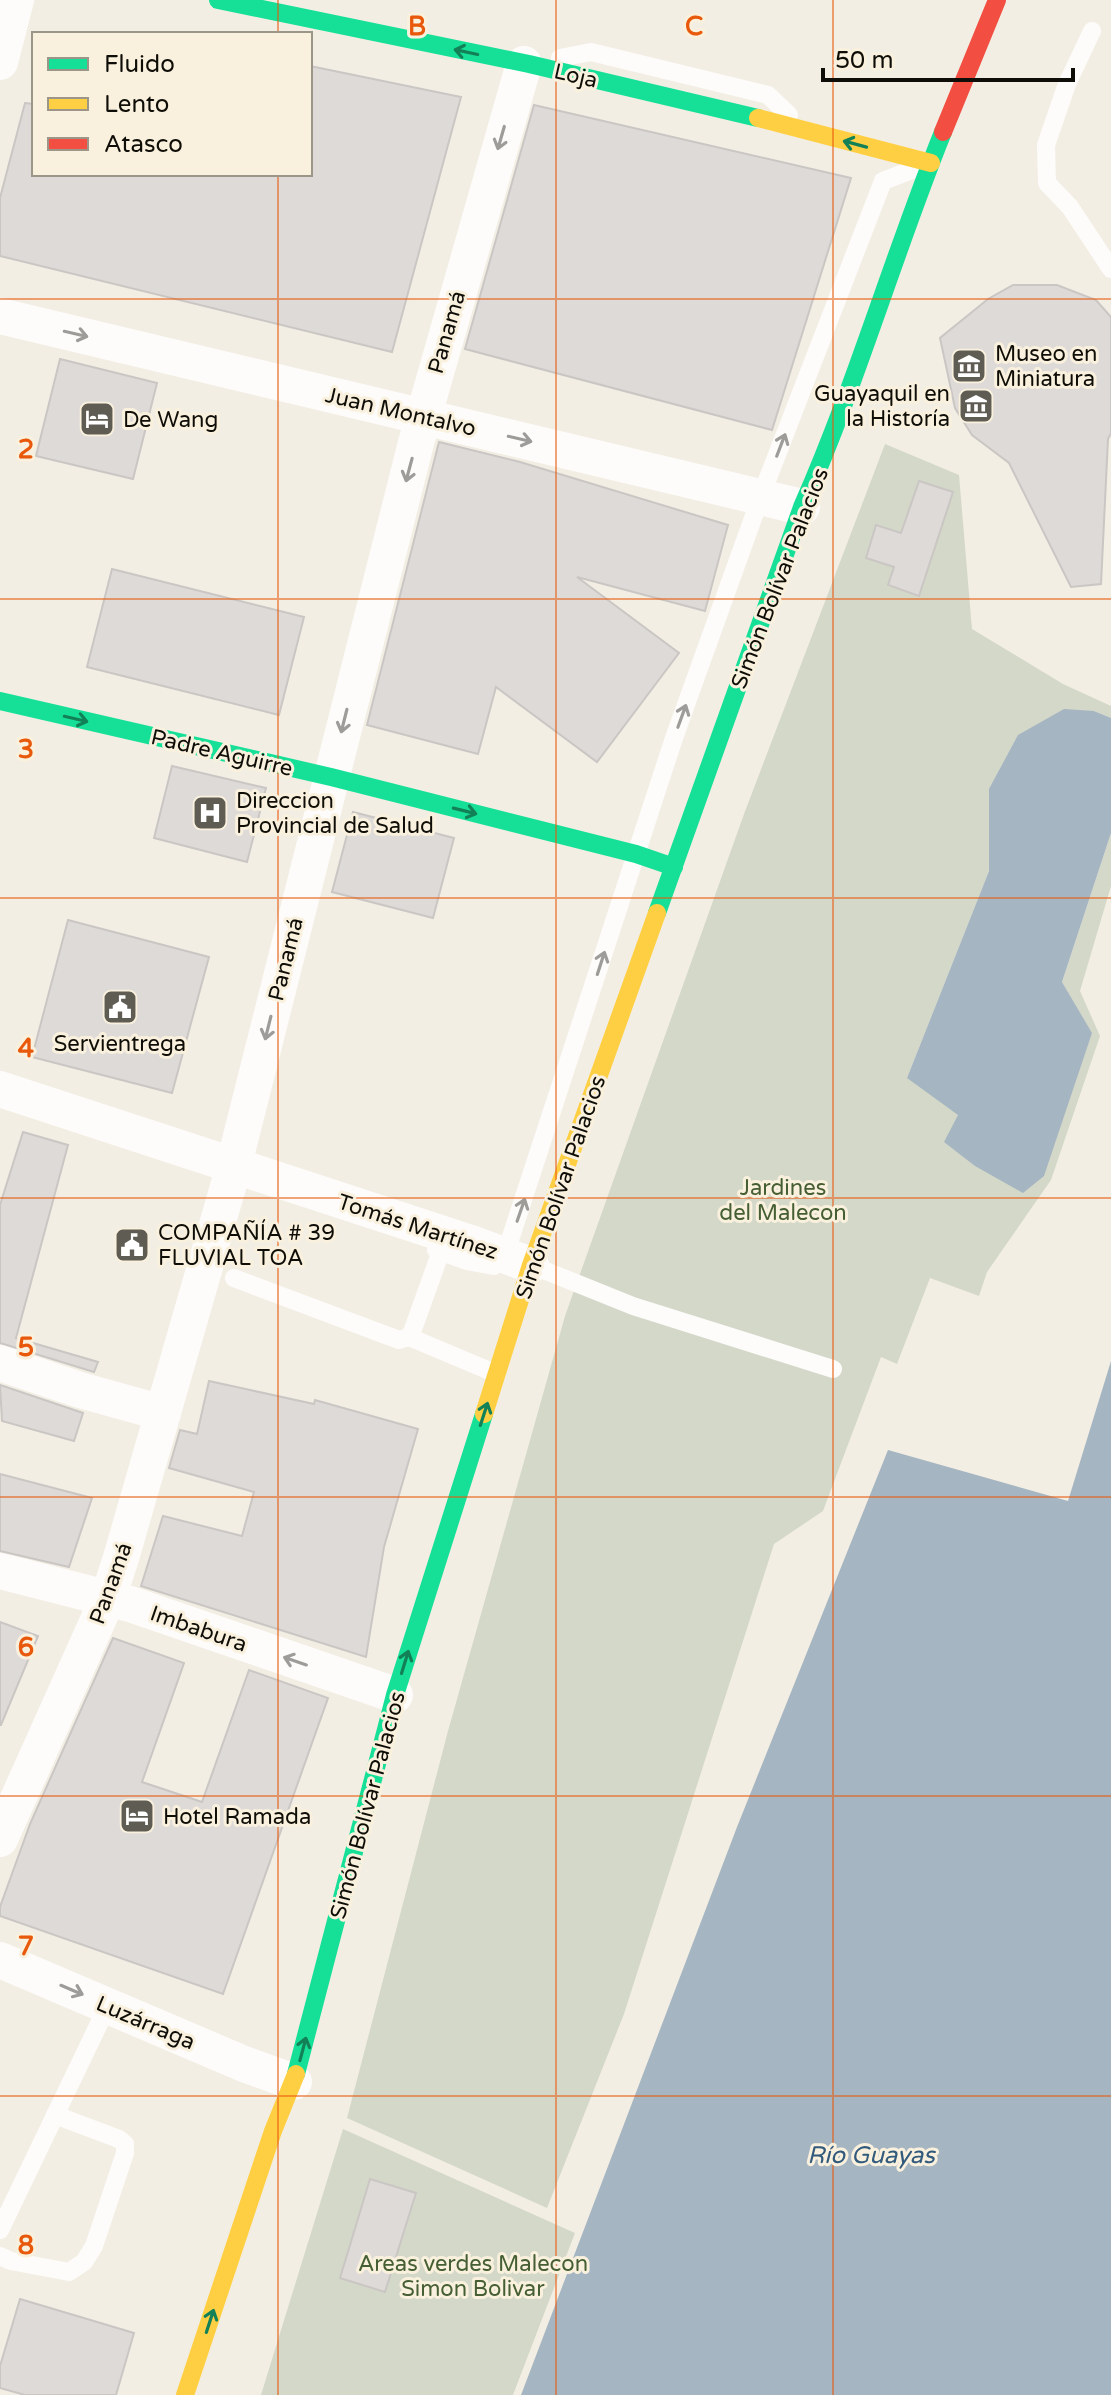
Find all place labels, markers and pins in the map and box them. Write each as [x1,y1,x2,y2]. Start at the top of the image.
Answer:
place label: Museo en Miniatura [995,341,1097,392]
museum icon: Museo en Miniatura [950,347,988,385]
place label: Guayaquil en la Historía [814,381,950,432]
museum icon: Guayaquil en la Historía [957,387,995,425]
hotel icon: De Wang [78,400,116,438]
place label: De Wang [123,407,218,433]
place label: Direccion Provincial de Salud [236,788,434,839]
hospital icon: Direccion Provincial de Salud [191,794,229,832]
public building icon: Servientrega [101,988,139,1026]
place label: Servientrega [54,1031,186,1057]
place label: COMPAÑÍA # 39 FLUVIAL TOA [158,1219,335,1271]
public building icon: COMPAÑÍA # 39 FLUVIAL TOA [113,1226,151,1264]
hotel icon: Hotel Ramada [118,1797,156,1835]
place label: Hotel Ramada [163,1804,311,1830]

